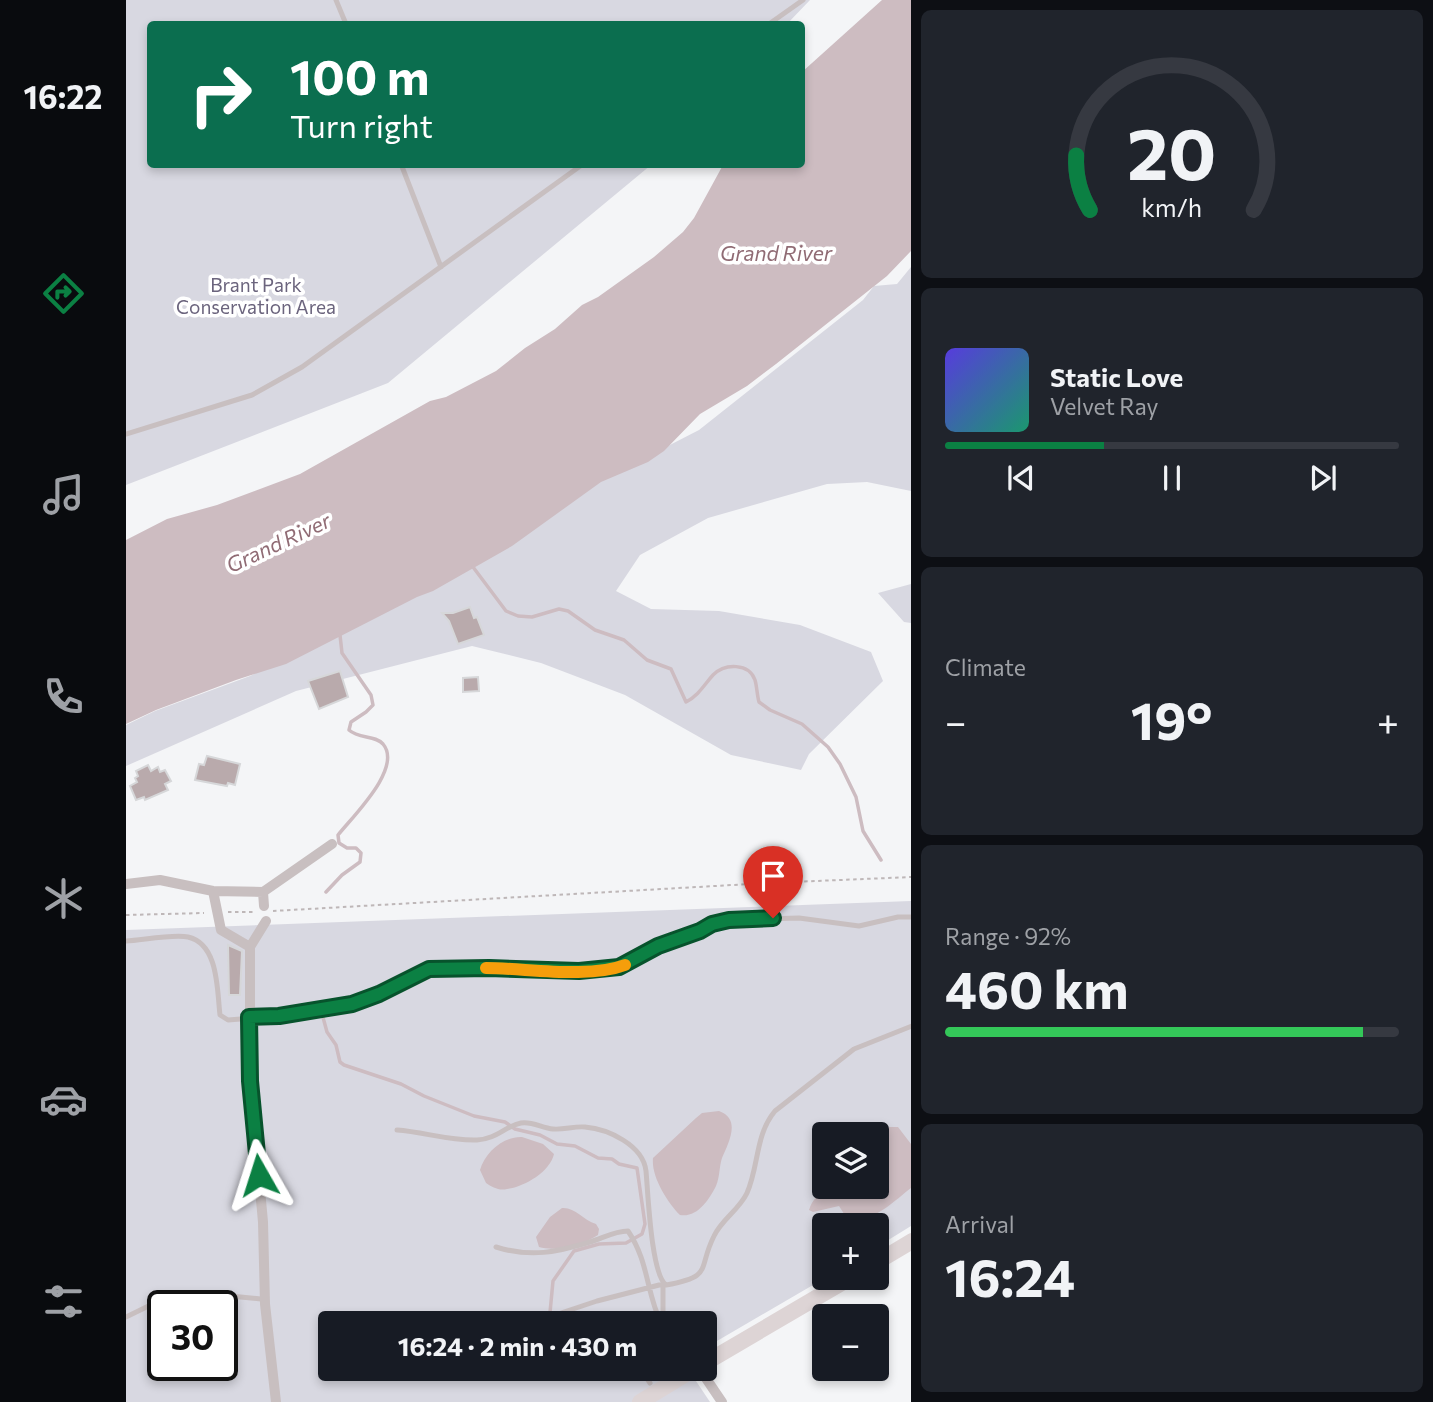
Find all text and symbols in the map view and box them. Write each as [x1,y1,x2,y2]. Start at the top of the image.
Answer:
text: 100 m [290,45,429,105]
icon: right [175,49,266,140]
text: 16:22 [23,76,103,116]
text: Turn right [290,105,433,145]
text: 20 [1127,107,1217,196]
text: km/h [1142,192,1202,222]
water label: Grand River [720,240,833,265]
icon: directions [39,269,88,318]
park label: Brant Park Conservation Area [176,273,336,318]
text: Static Love [1050,361,1183,392]
text: Velvet Ray [1050,392,1158,420]
icon: previous [1002,459,1040,497]
icon: pause [1153,459,1191,497]
icon: next [1304,459,1342,497]
icon: music [39,470,88,519]
water label: Grand River [222,507,335,577]
text: Climate [945,653,1026,681]
icon: phone [39,672,88,721]
text: 19° [1131,687,1212,751]
text: − [945,697,967,744]
text: + [1377,697,1399,744]
pin [743,846,803,918]
icon: arrive [754,857,792,895]
icon: climate [39,874,88,923]
text: Range · 92% [945,922,1071,950]
text: 460 km [945,956,1129,1020]
icon: car [39,1075,88,1124]
map controls [812,1122,889,1381]
button: layers [812,1122,889,1199]
position arrow [222,1138,296,1212]
text: Arrival [945,1210,1015,1238]
button: + [812,1213,889,1290]
text: 16:24 [945,1244,1075,1308]
icon: filters [39,1277,88,1326]
speed limit sign: 30 [147,1290,238,1381]
button: − [812,1304,889,1381]
text: 16:24 · 2 min · 430 m [398,1330,637,1361]

